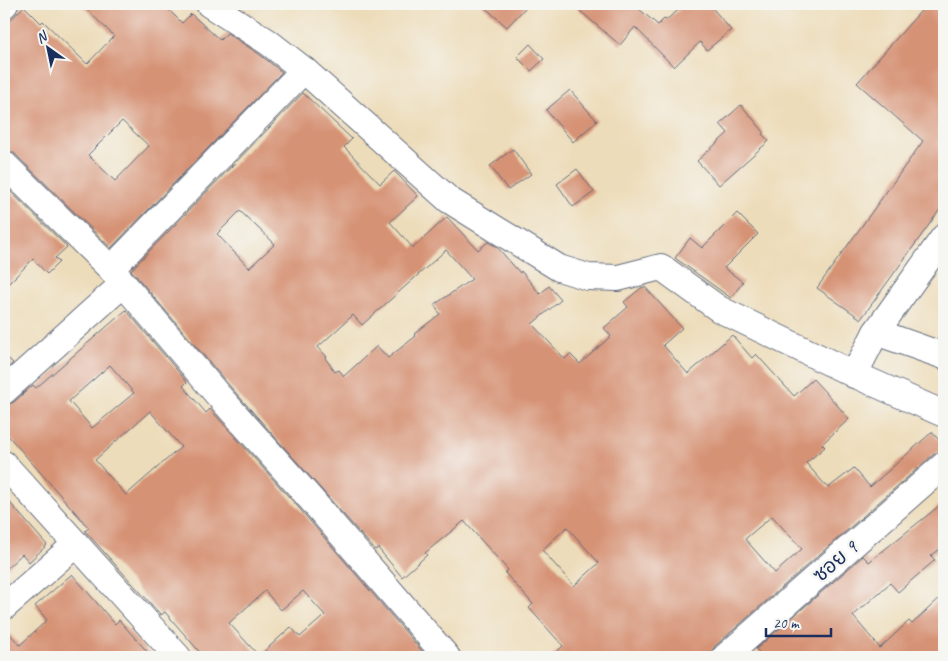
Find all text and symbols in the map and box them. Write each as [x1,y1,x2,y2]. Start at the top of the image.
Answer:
north arrow [22,22,72,72]
text: N [33,27,51,47]
street label: ซอย 9 [808,534,864,588]
scale bar [766,606,830,638]
text: 20 m [773,614,800,633]

